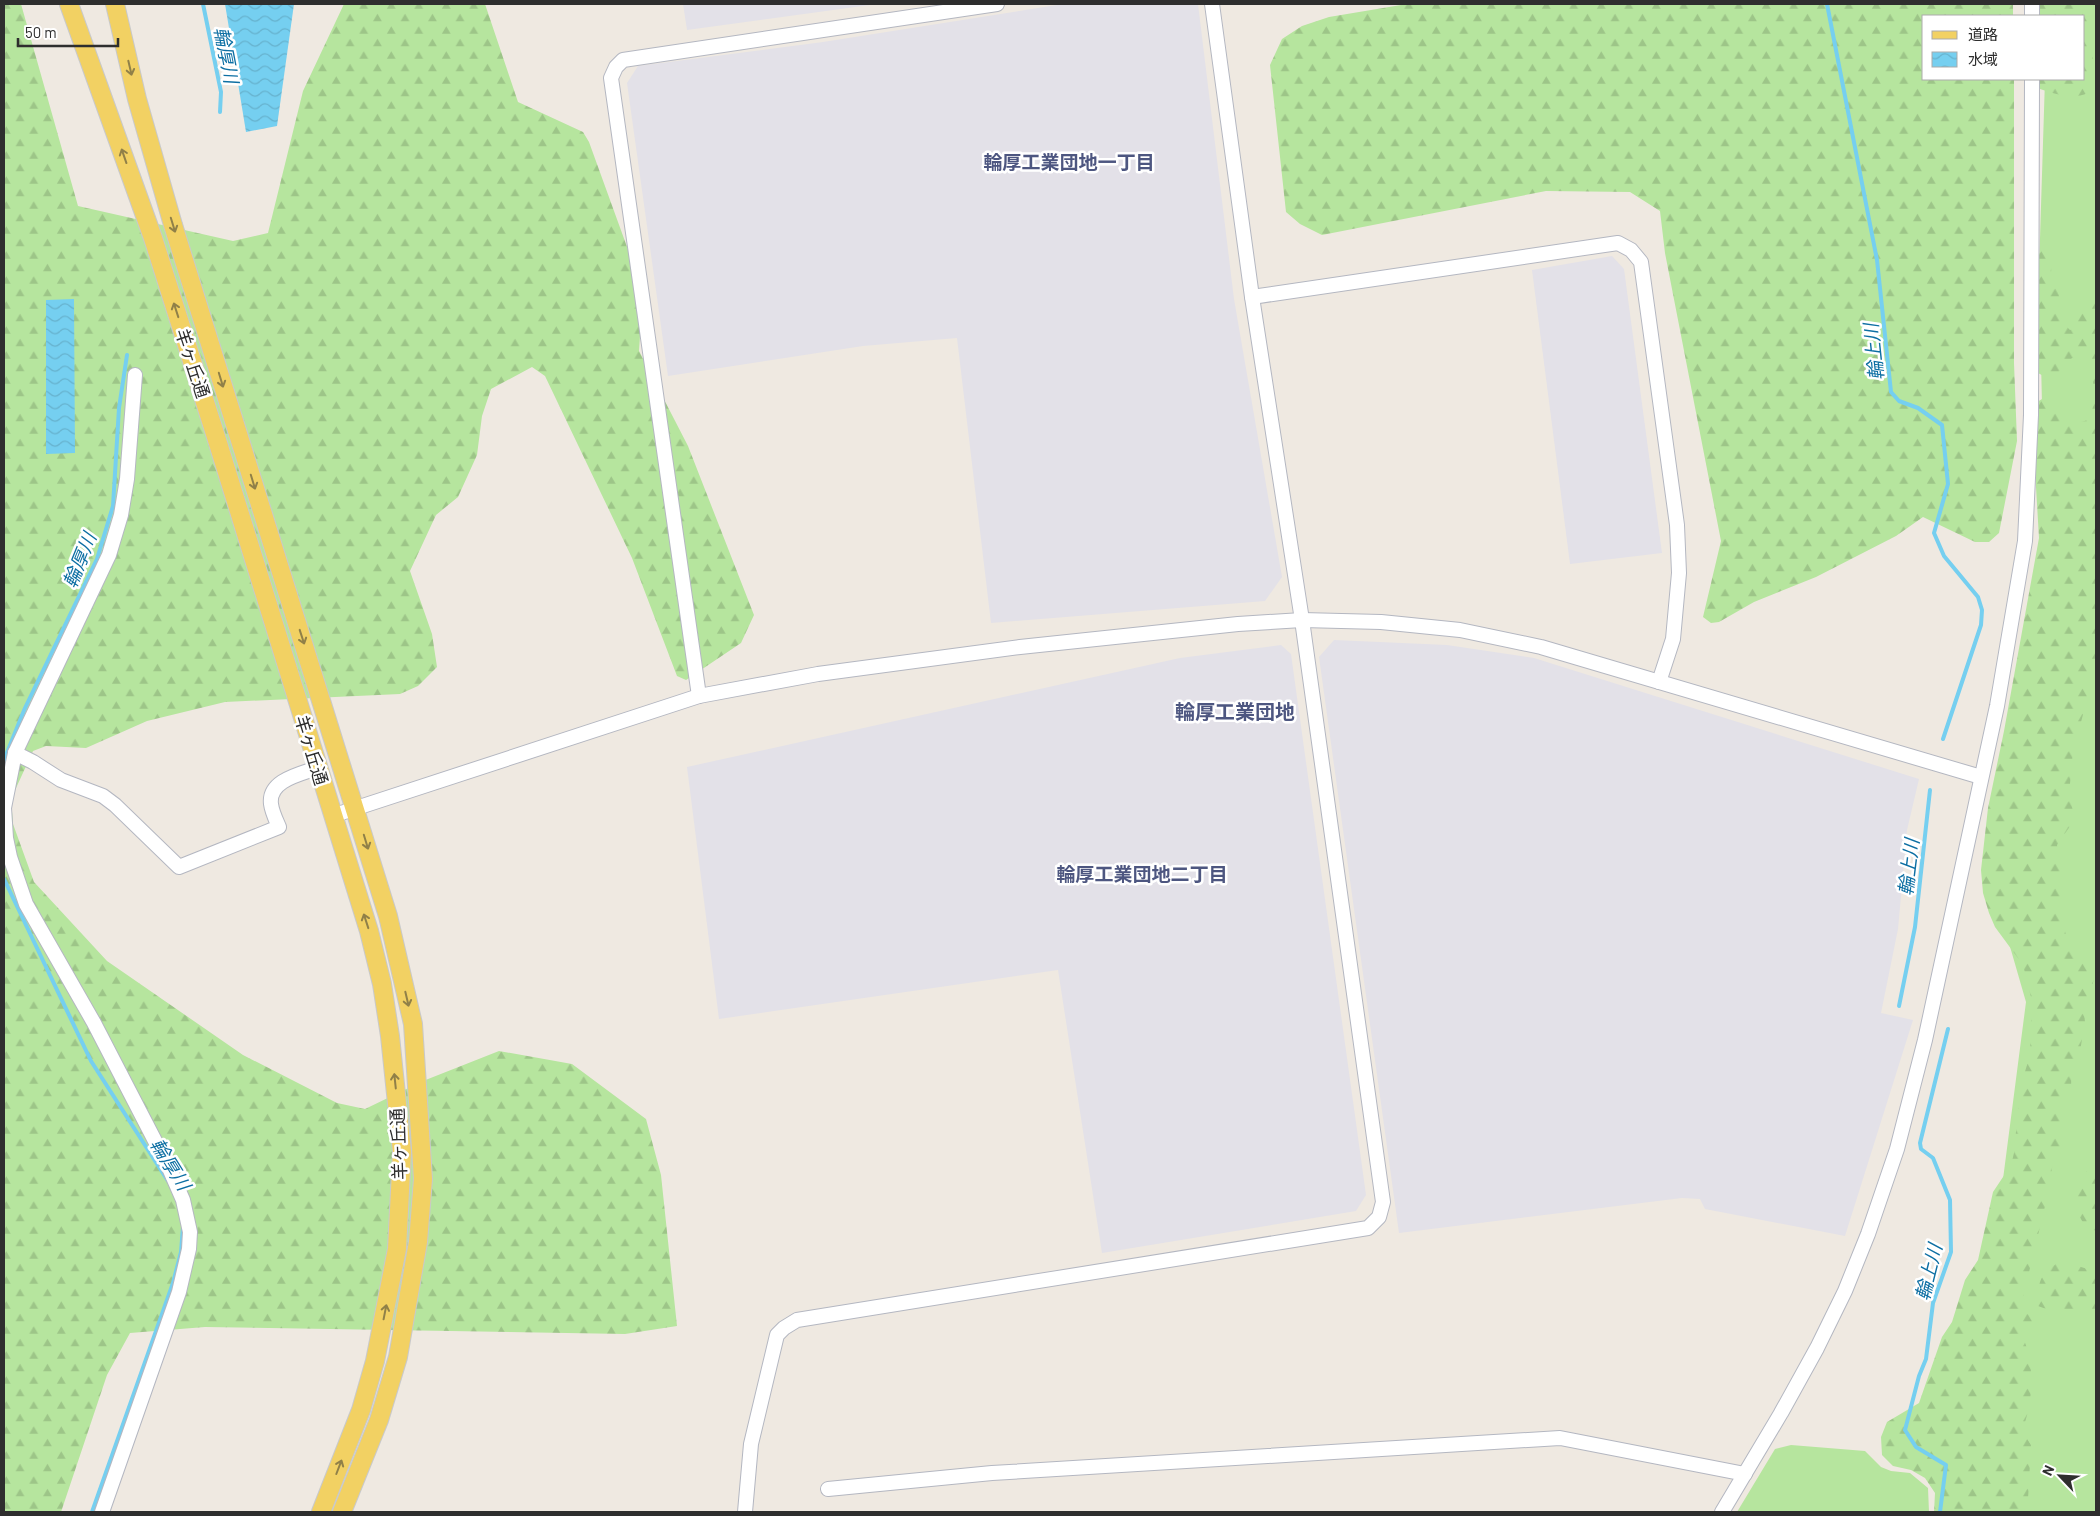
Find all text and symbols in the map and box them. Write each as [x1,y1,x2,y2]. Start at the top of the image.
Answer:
scale bar [18,15,118,47]
legend [1922,15,2085,80]
text: 50 m [25,23,57,41]
water label: 輪厚川 [210,25,244,87]
text: 道路 [1968,25,1998,43]
text: 水域 [1968,50,1998,68]
one-way arrow [126,60,135,76]
one-way arrow [119,149,128,164]
district label: 輪厚工業団地一丁目 [983,150,1155,173]
one-way arrow [169,217,179,233]
one-way arrow [171,303,180,318]
water label: 輪上川 [1858,320,1887,382]
street label: 羊ヶ丘通 [171,325,215,401]
one-way arrow [217,372,227,388]
one-way arrow [248,473,258,489]
water label: 輪厚川 [58,527,101,591]
one-way arrow [297,628,307,644]
district label: 輪厚工業団地 [1175,699,1295,723]
street label: 羊ヶ丘通 [291,712,333,788]
one-way arrow [362,833,372,849]
water label: 輪上川 [1893,835,1923,897]
district label: 輪厚工業団地二丁目 [1056,862,1228,885]
one-way arrow [360,914,370,930]
one-way arrow [403,991,412,1007]
one-way arrow [390,1073,400,1089]
street label: 羊ヶ丘通 [386,1108,410,1180]
water label: 輪厚川 [146,1134,197,1196]
water label: 輪上川 [1910,1240,1947,1302]
one-way arrow [380,1304,390,1320]
north arrow [2035,1451,2085,1501]
one-way arrow [335,1460,345,1475]
text: N [2038,1462,2057,1478]

